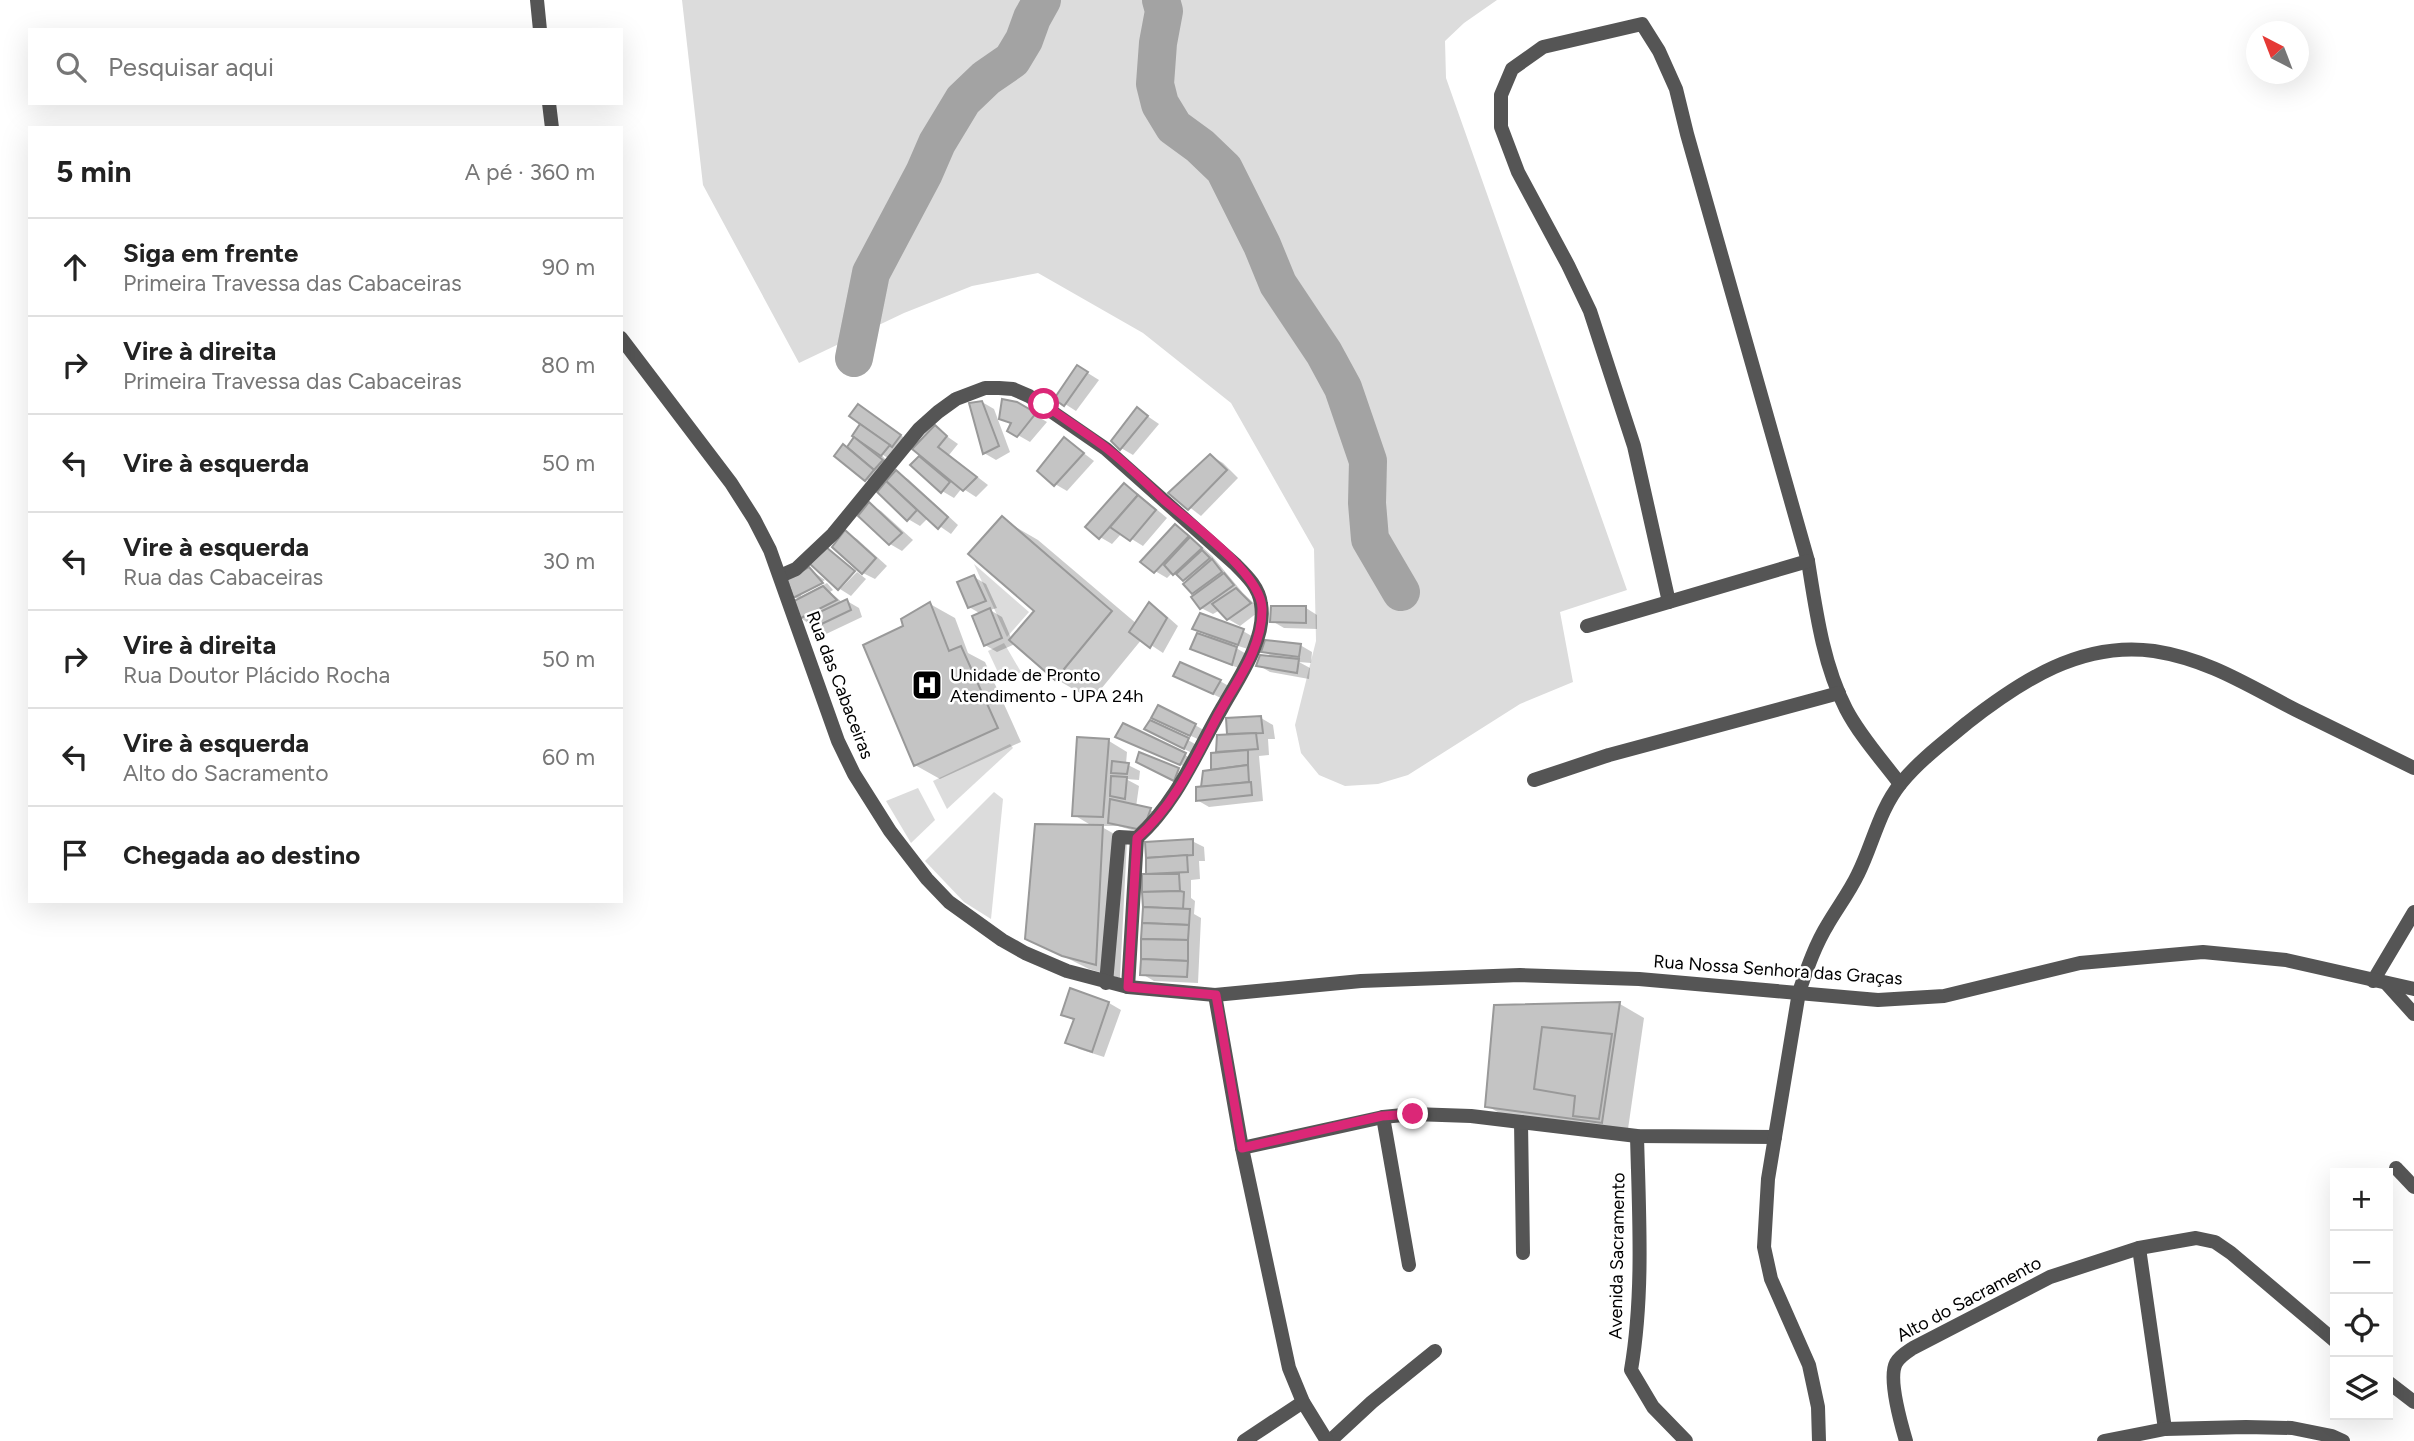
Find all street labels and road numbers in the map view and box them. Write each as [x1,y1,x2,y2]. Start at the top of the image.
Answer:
street label: Rua das Cabaceiras [802,608,878,762]
street label: Rua Nossa Senhora das Graças [1653,950,1903,990]
street label: Avenida Sacramento [1605,1172,1629,1340]
street label: Alto do Sacramento [1893,1252,2045,1346]

